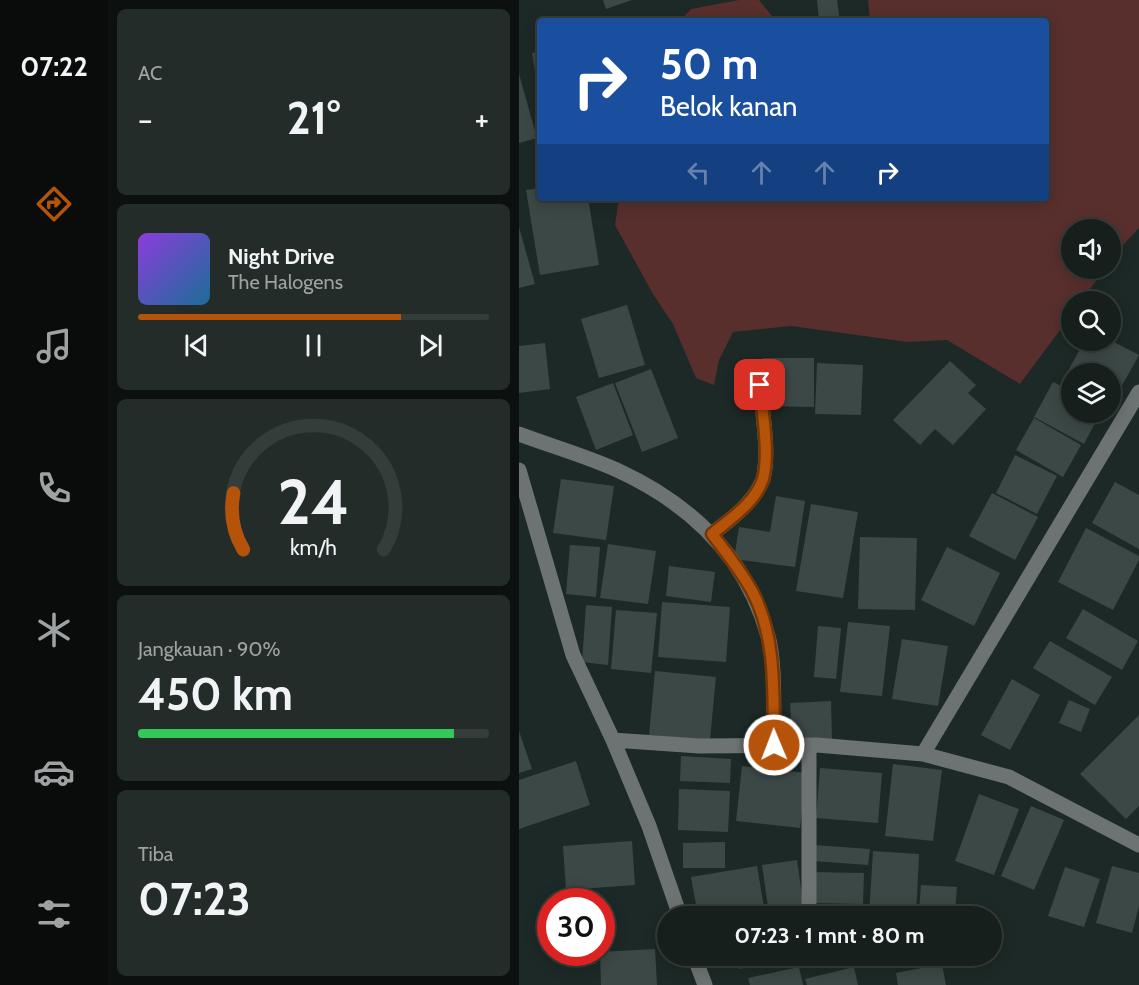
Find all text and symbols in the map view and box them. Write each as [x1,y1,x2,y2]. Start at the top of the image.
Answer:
text: 50 m [660,38,758,90]
icon: right [561,42,639,120]
text: 07:22 [20,50,88,83]
text: AC [138,61,162,85]
text: Belok kanan [660,90,797,123]
text: 21° [287,91,340,145]
text: − [138,99,153,139]
text: + [474,99,489,139]
icon: left [682,156,715,189]
icon: ahead [745,156,778,189]
icon: ahead [808,156,841,189]
icon: right [871,156,904,189]
icon: directions [33,183,75,225]
map controls [1061,219,1121,423]
button: sound [1061,219,1121,279]
text: Night Drive [228,243,334,270]
text: The Halogens [228,270,343,294]
button: search [1061,291,1121,351]
icon: music [33,325,75,367]
icon: previous [180,329,213,362]
icon: pause [297,329,330,362]
icon: next [414,329,447,362]
pin [734,359,785,410]
button: layers [1061,363,1121,423]
icon: arrive [743,368,776,401]
text: 24 [278,464,349,540]
icon: phone [33,467,75,509]
text: km/h [290,534,337,560]
icon: climate [33,609,75,651]
text: Jangkauan · 90% [138,637,280,661]
text: 450 km [138,667,293,721]
position arrow [742,713,806,777]
icon: car [33,751,75,793]
text: Tiba [138,842,173,866]
text: 07:23 [138,872,251,926]
speed limit sign: 30 [537,888,615,966]
icon: filters [33,893,75,935]
text: 07:23 · 1 mnt · 80 m [735,922,924,949]

